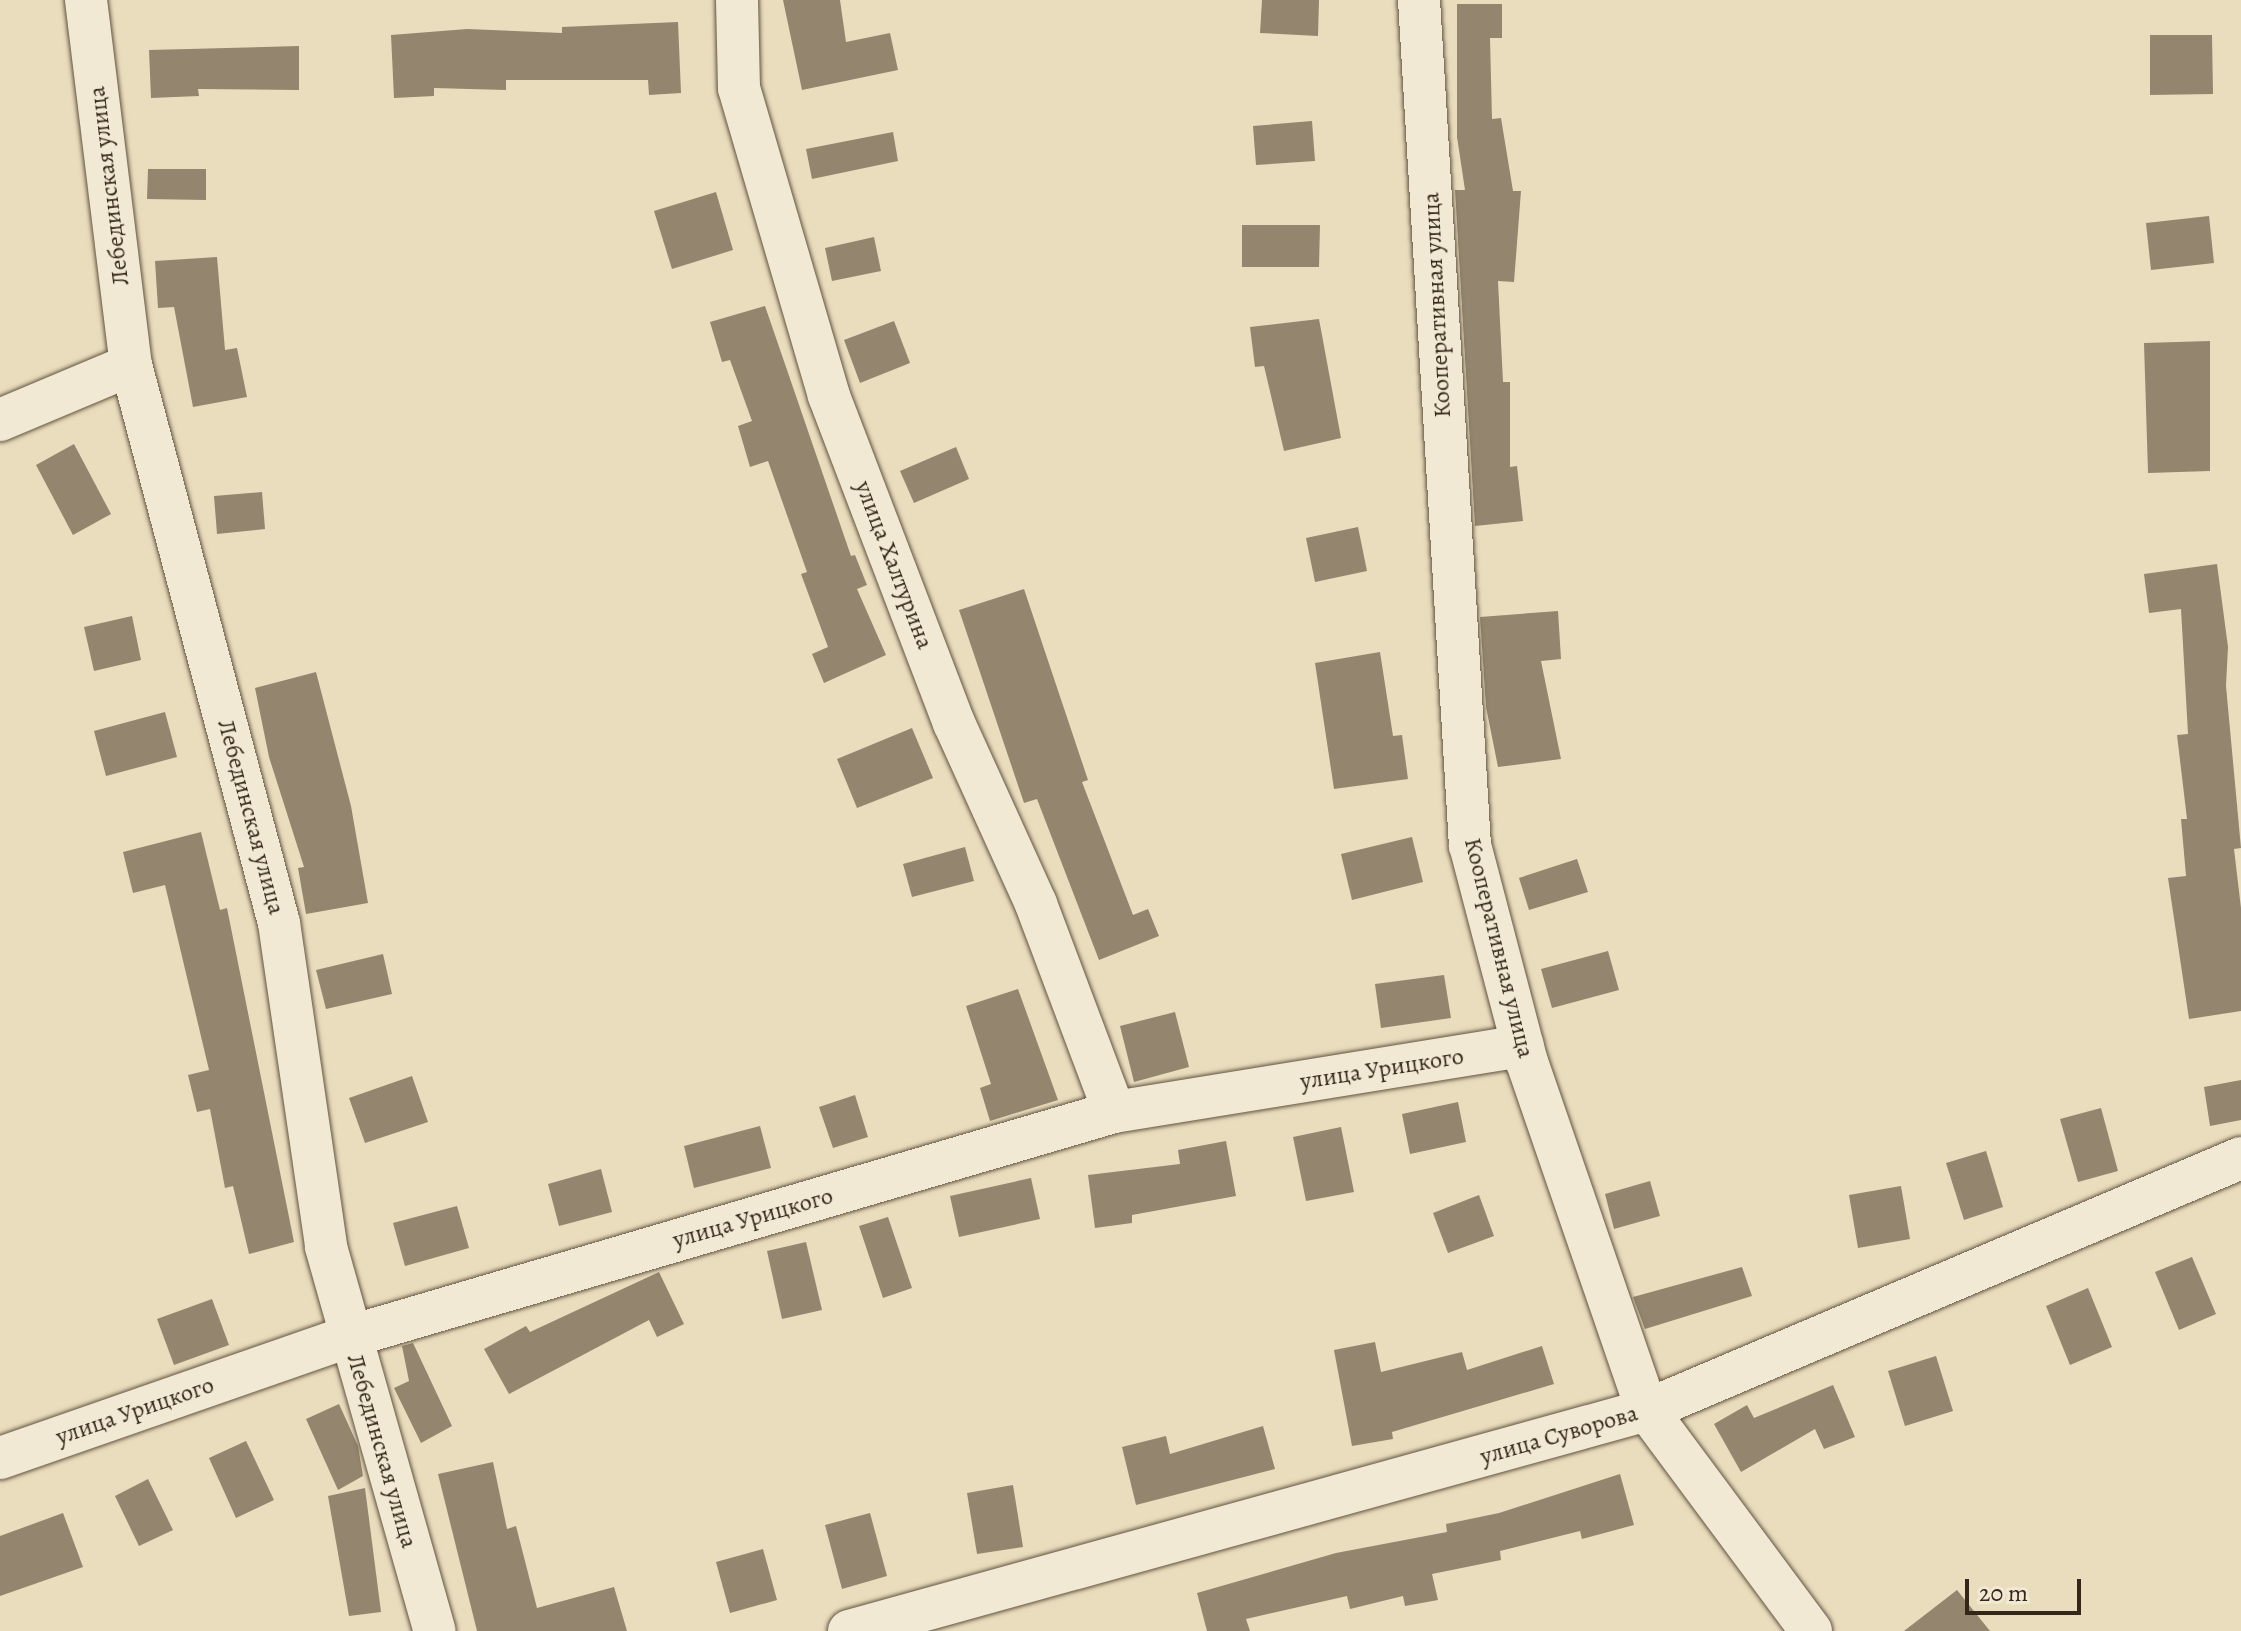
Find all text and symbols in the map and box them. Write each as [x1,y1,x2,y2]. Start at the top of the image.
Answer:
street label: Лебединская улица [82,85,136,287]
street label: Кооперативная улица [1417,191,1457,419]
street label: улица Халтурина [849,477,939,653]
street label: Лебединская улица [211,716,291,918]
street label: Кооперативная улица [1458,835,1540,1061]
street label: улица Урицкого [1298,1042,1466,1096]
street label: улица Урицкого [670,1181,836,1255]
street label: Лебединская улица [341,1351,423,1551]
street label: улица Урицкого [52,1370,218,1452]
street label: улица Суворова [1477,1399,1641,1471]
scale bar [1969,1563,2085,1613]
text: 20 m [1979,1577,2028,1609]

